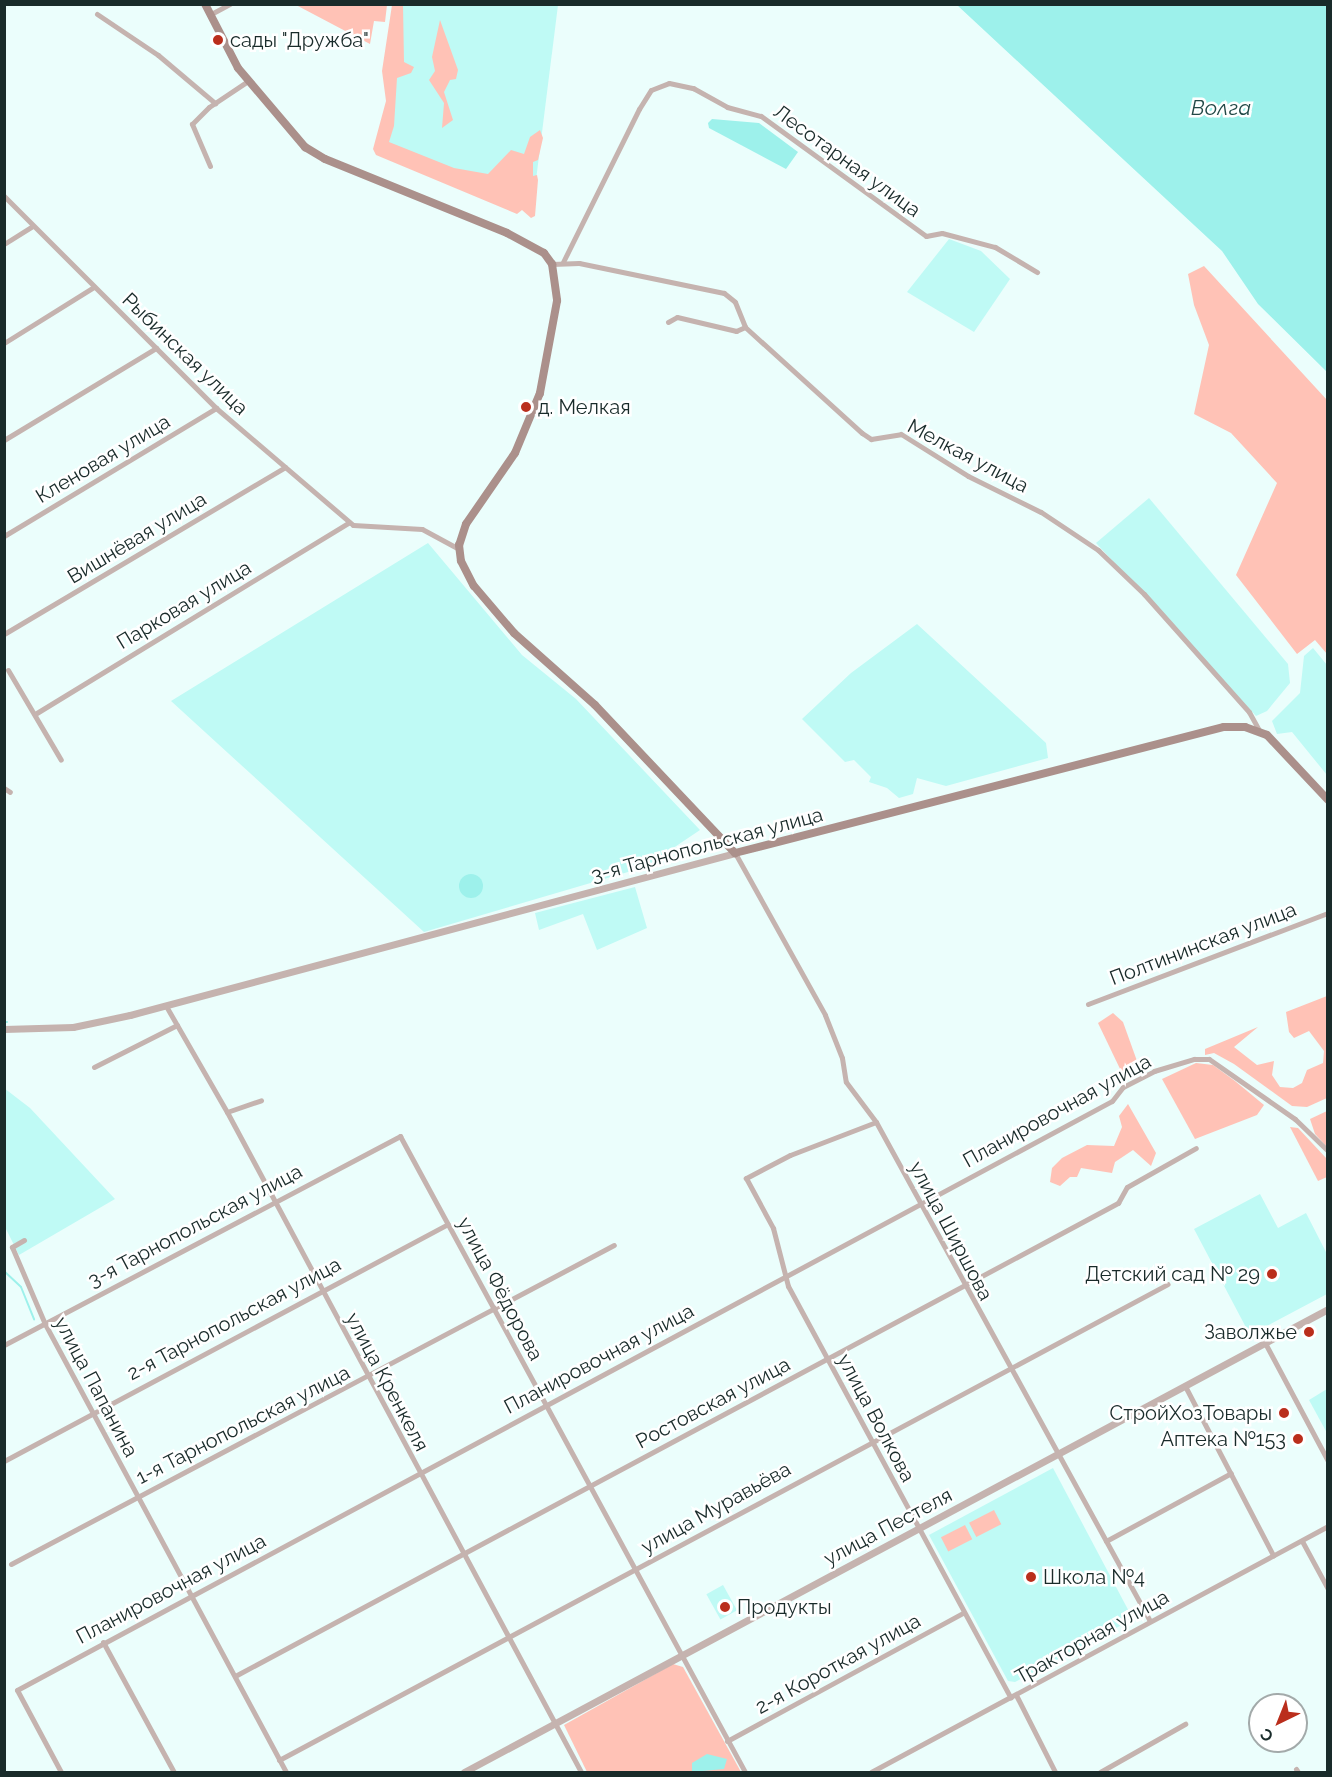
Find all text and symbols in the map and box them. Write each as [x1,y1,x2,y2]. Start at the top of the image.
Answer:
place label: сады "Дружба" [230,28,369,52]
marker: сады "Дружба" [211,33,225,47]
water label: Волга [1191,95,1251,121]
street label: Лесотарная улица [769,99,925,223]
street label: Рыбинская улица [117,288,253,420]
place label: д. Мелкая [538,395,631,419]
marker: д. Мелкая [519,400,533,414]
street label: Кленовая улица [31,409,175,509]
street label: Мелкая улица [903,414,1033,498]
street label: Вишнёвая улица [63,487,211,589]
street label: Парковая улица [112,555,256,655]
street label: 3-я Тарнопольская улица [588,802,826,888]
street label: Полтининская улица [1106,897,1300,991]
street label: Планировочная улица [959,1049,1155,1173]
street label: улица Ширшова [904,1157,998,1305]
street label: 3-я Тарнопольская улица [83,1159,307,1293]
street label: улица Фёдорова [452,1213,548,1365]
street label: 2-я Тарнопольская улица [122,1252,346,1386]
place label: Детский сад № 29 [1085,1262,1260,1286]
marker: Детский сад № 29 [1265,1267,1279,1281]
street label: Планировочная улица [500,1299,698,1419]
street label: улица Кренкеля [340,1309,434,1455]
street label: улица Папанина [49,1313,143,1461]
place label: Заволжье [1204,1320,1297,1344]
marker: Заволжье [1302,1325,1316,1339]
street label: улица Волкова [832,1350,920,1486]
street label: Ростовская улица [632,1352,794,1454]
street label: 1-я Тарнопольская улица [132,1360,354,1490]
place label: СтройХозТовары [1110,1401,1272,1425]
marker: СтройХозТовары [1277,1406,1291,1420]
place label: Аптека №153 [1161,1427,1286,1451]
marker: Аптека №153 [1291,1432,1305,1446]
street label: улица Муравьёва [637,1457,795,1559]
street label: улица Пестеля [820,1483,956,1571]
street label: Планировочная улица [72,1529,270,1649]
place label: Школа №4 [1043,1565,1145,1589]
marker: Школа №4 [1024,1570,1038,1584]
street label: Тракторная улица [1011,1585,1173,1689]
place label: Продукты [737,1595,831,1619]
marker: Продукты [718,1600,732,1614]
street label: 2-я Короткая улица [751,1609,925,1719]
north arrow [1248,1693,1308,1753]
text: С [1256,1724,1277,1746]

